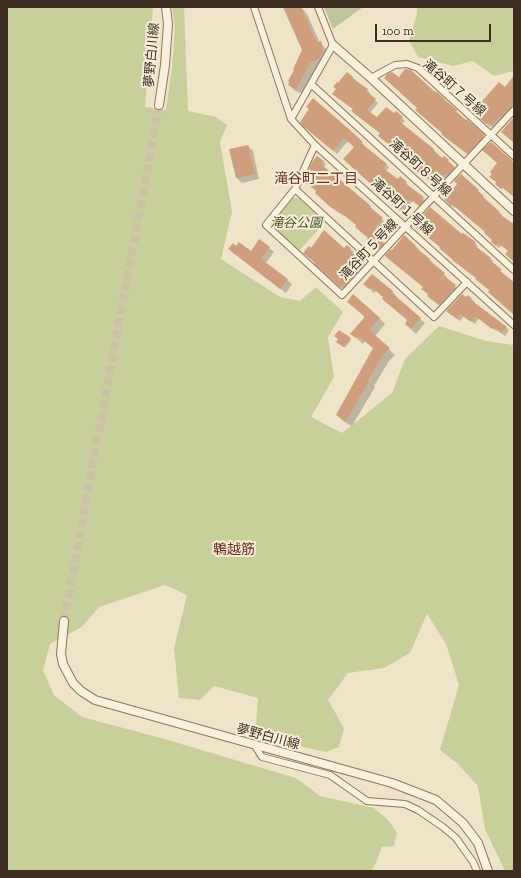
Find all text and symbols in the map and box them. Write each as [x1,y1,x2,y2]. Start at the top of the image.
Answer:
scale bar [377,16,493,42]
street label: 夢野白川線 [141,22,163,88]
text: 100 m [382,24,414,38]
street label: 滝谷町７号線 [419,57,489,119]
street label: 滝谷町８号線 [386,136,454,200]
district label: 滝谷町二丁目 [274,171,358,187]
street label: 滝谷町１号線 [368,175,436,239]
park label: 滝谷公園 [270,215,322,231]
street label: 滝谷町５号線 [337,216,401,284]
district label: 鵯越筋 [213,542,255,558]
street label: 夢野白川線 [235,721,301,753]

